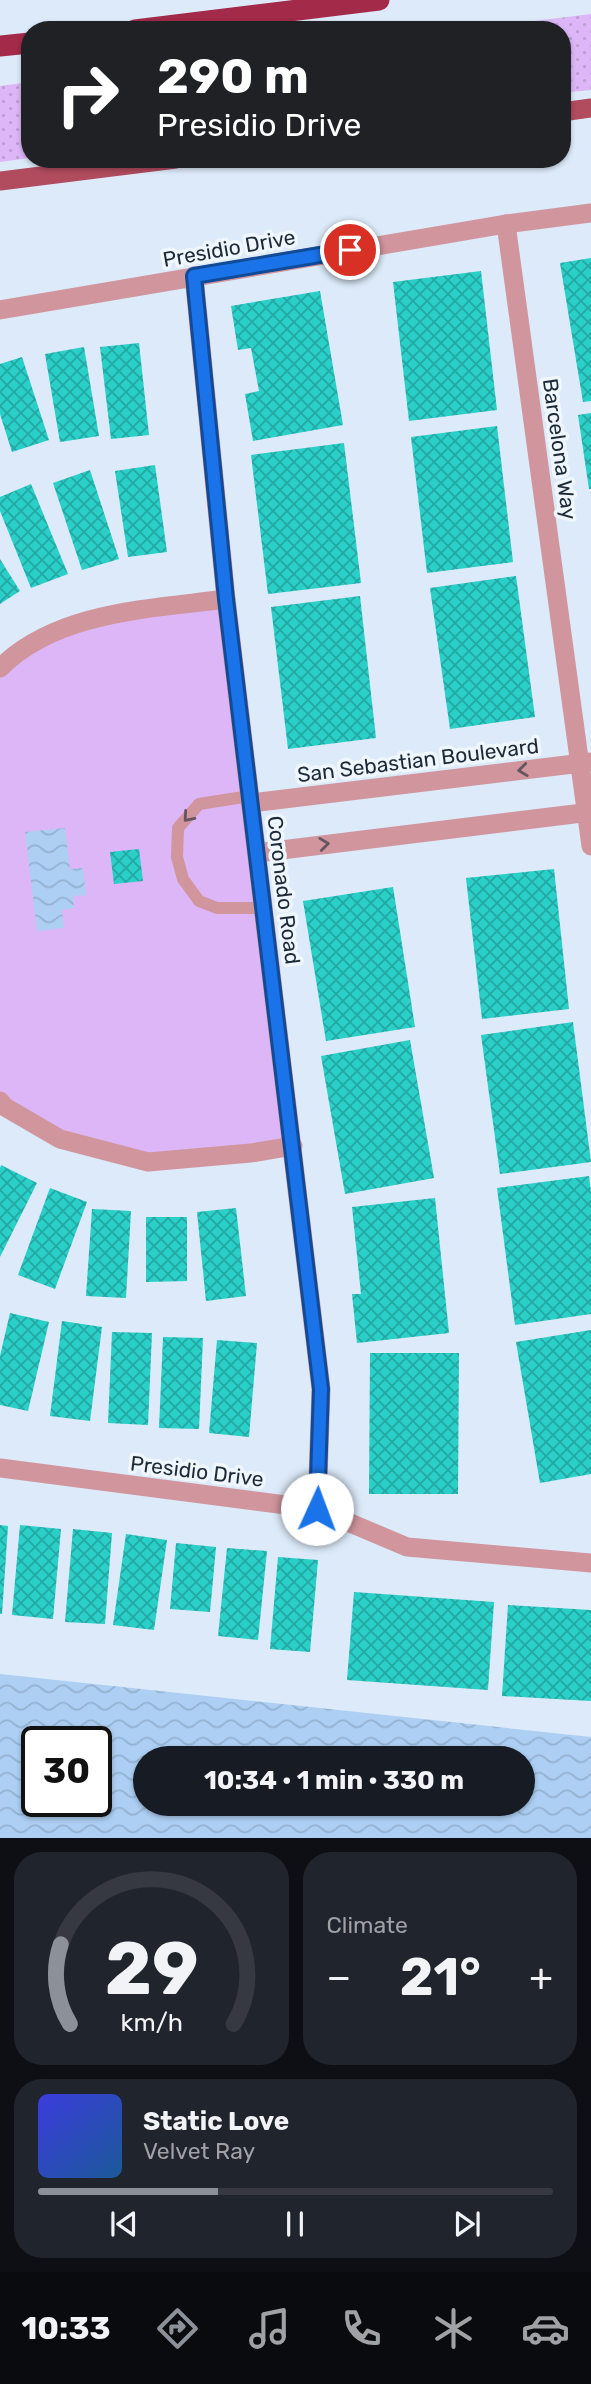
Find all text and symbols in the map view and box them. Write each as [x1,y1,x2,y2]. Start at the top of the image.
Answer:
text: 290 m [157,47,309,105]
icon: right [42,49,133,140]
text: Presidio Drive [157,106,361,144]
pin [320,220,380,280]
street label: Presidio Drive [161,224,297,272]
icon: arrive [331,231,369,269]
street label: Barcelona Way [538,377,582,522]
street label: San Sebastian Boulevard [296,733,540,787]
one-way arrow [517,763,529,778]
one-way arrow [184,809,196,822]
street label: Coronado Road [262,814,306,966]
one-way arrow [319,837,330,852]
street label: Presidio Drive [129,1450,265,1492]
position arrow [280,1472,354,1546]
speed limit sign: 30 [21,1726,112,1817]
text: 10:34 · 1 min · 330 m [204,1765,464,1796]
text: Climate [327,1911,408,1939]
text: 29 [104,1927,198,2013]
text: 21° [400,1946,481,2008]
text: − [327,1954,351,2000]
text: + [529,1954,553,2000]
text: km/h [120,2008,182,2037]
text: Static Love [143,2106,289,2137]
text: Velvet Ray [143,2137,255,2165]
icon: previous [105,2205,143,2243]
icon: pause [276,2205,314,2243]
icon: next [448,2205,486,2243]
icon: directions [153,2304,202,2353]
icon: music [245,2304,294,2353]
icon: phone [337,2304,386,2353]
icon: climate [429,2304,478,2353]
icon: car [521,2304,570,2353]
text: 10:33 [21,2309,111,2347]

